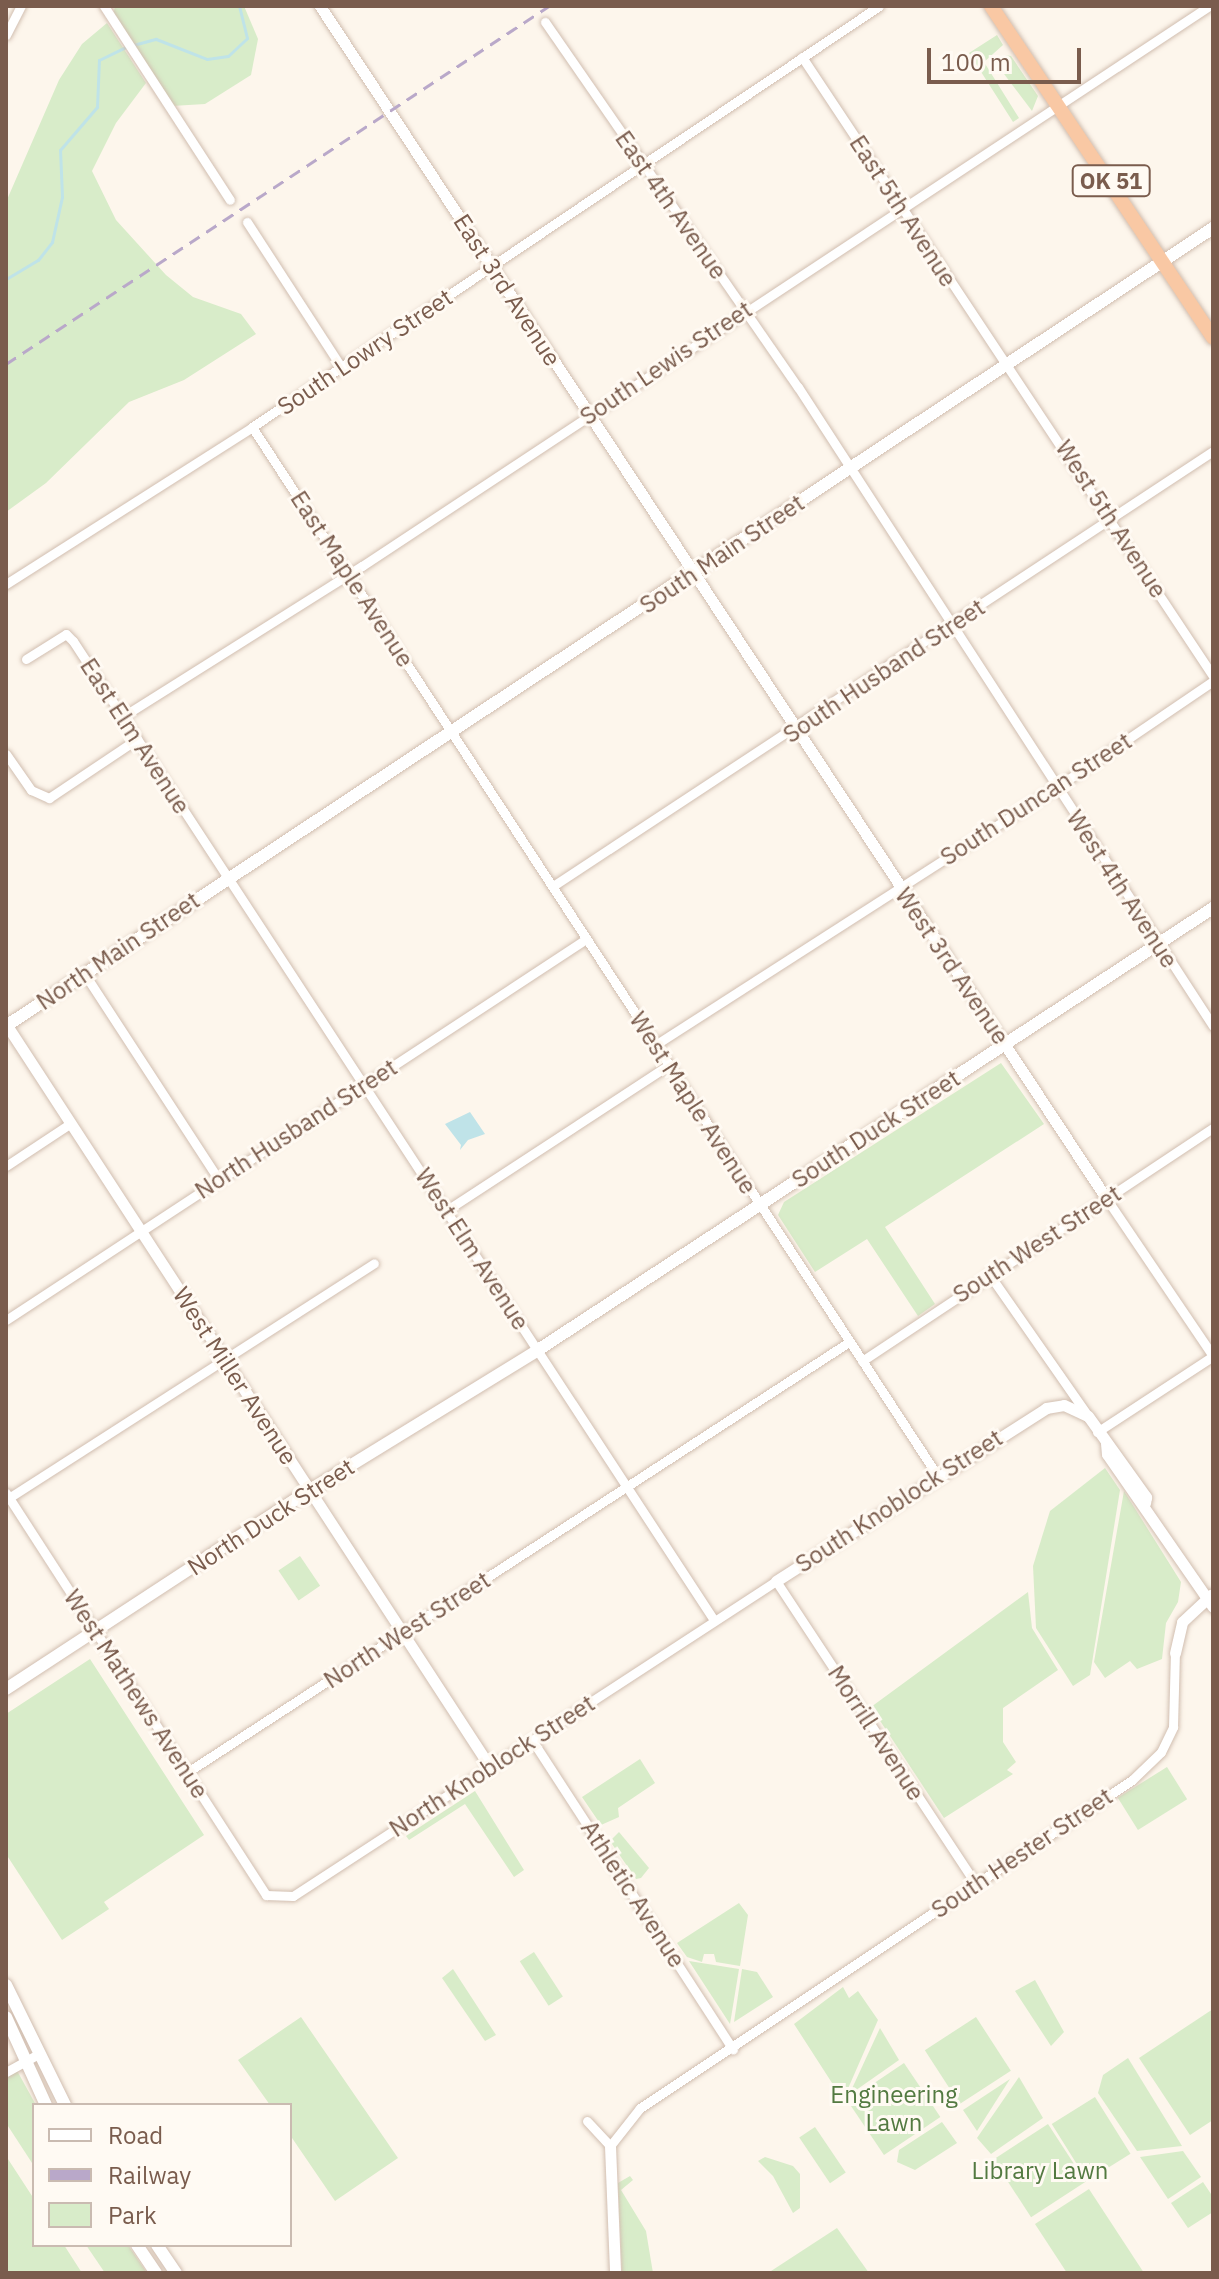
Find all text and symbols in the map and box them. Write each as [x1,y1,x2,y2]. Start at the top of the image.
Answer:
scale bar [931,32,1085,82]
text: 100 m [941,46,1011,78]
street label: East 4th Avenue [609,125,733,285]
street label: East 5th Avenue [843,130,963,292]
road number: OK 51 [1071,163,1151,199]
street label: East 3rd Avenue [447,209,567,371]
street label: South Lowry Street [272,283,458,421]
street label: South Lewis Street [575,295,757,431]
street label: West 5th Avenue [1049,435,1173,603]
street label: East Maple Avenue [284,486,420,672]
street label: South Main Street [634,488,810,620]
street label: South Husband Street [778,593,990,749]
street label: East Elm Avenue [74,653,196,819]
street label: South Duncan Street [935,726,1137,872]
street label: West 4th Avenue [1060,805,1184,973]
street label: West 3rd Avenue [889,882,1015,1050]
street label: North Main Street [31,886,205,1016]
street label: West Maple Avenue [623,1006,763,1200]
street label: North Husband Street [190,1053,402,1205]
street label: South Duck Street [787,1064,965,1194]
street label: West Elm Avenue [409,1163,535,1335]
street label: South West Street [948,1179,1126,1309]
street label: West Miller Avenue [167,1282,303,1470]
street label: South Knoblock Street [790,1423,1008,1579]
street label: North Duck Street [182,1452,360,1582]
street label: North West Street [318,1565,496,1695]
street label: West Mathews Avenue [58,1584,214,1804]
street label: Morrill Avenue [822,1660,930,1806]
street label: North Knoblock Street [384,1689,600,1843]
street label: South Hester Street [926,1782,1118,1924]
street label: Athletic Avenue [575,1815,691,1973]
park label: Engineering Lawn [830,2081,958,2137]
legend [32,2103,292,2247]
text: Road [108,2119,163,2151]
park label: Library Lawn [972,2157,1108,2185]
text: Railway [108,2159,191,2191]
text: Park [108,2199,157,2231]

